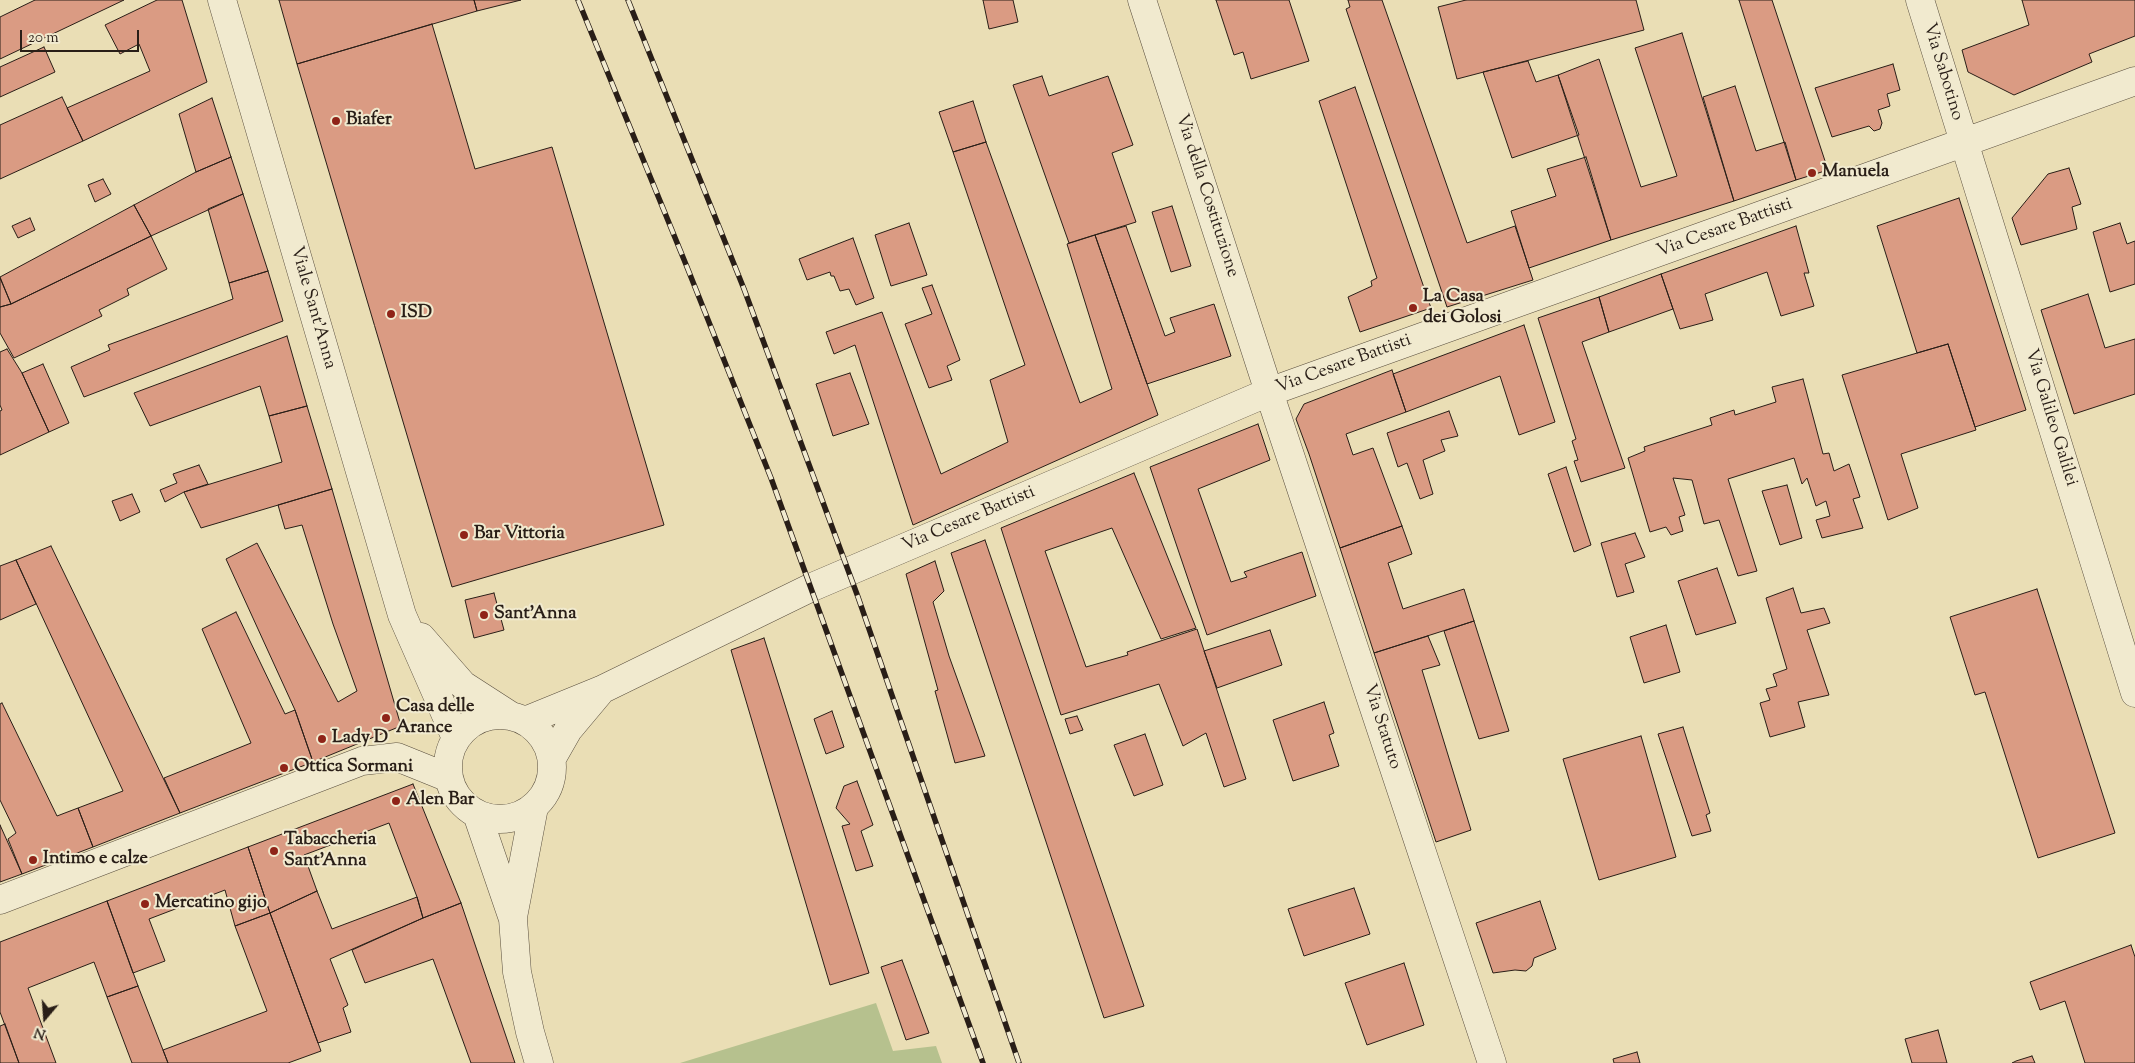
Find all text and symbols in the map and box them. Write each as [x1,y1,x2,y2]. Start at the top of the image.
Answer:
scale bar [22,20,141,52]
street label: Via Sabotino [1917,21,1967,123]
text: 20 m [28,28,59,49]
place label: Biafer [346,110,392,132]
street label: Via della Costituzione [1169,112,1243,280]
marker: Biafer [330,115,342,127]
place label: Manuela [1822,162,1889,184]
marker: Manuela [1806,167,1818,179]
street label: Via Cesare Battisti [1654,194,1796,264]
street label: Viale Sant'Anna [284,244,340,372]
place label: La Casa dei Golosi [1423,287,1502,330]
marker: La Casa dei Golosi [1407,302,1419,314]
place label: ISD [401,303,432,325]
marker: ISD [385,308,397,320]
street label: Via Cesare Battisti [1273,330,1415,400]
street label: Via Galileo Galilei [2019,347,2081,489]
street label: Via Cesare Battisti [899,482,1039,558]
place label: Bar Vittoria [474,524,565,546]
marker: Bar Vittoria [458,529,470,541]
place label: Sant'Anna [494,604,577,626]
marker: Sant'Anna [478,609,490,621]
street label: Via Statuto [1357,682,1405,772]
place label: Casa delle Arance [396,697,474,740]
marker: Casa delle Arance [380,712,392,724]
place label: Lady D [332,728,388,750]
marker: Lady D [316,733,328,745]
place label: Ottica Sormani [294,757,413,779]
marker: Ottica Sormani [278,762,290,774]
place label: Alen Bar [406,790,474,812]
marker: Alen Bar [390,795,402,807]
place label: Tabaccheria Sant'Anna [284,830,376,872]
marker: Tabaccheria Sant'Anna [268,845,280,857]
place label: Intimo e calze [43,849,148,871]
marker: Intimo e calze [27,854,39,866]
place label: Mercatino gijo [155,893,267,915]
marker: Mercatino gijo [139,898,151,910]
north arrow [20,993,70,1043]
text: N [32,1021,49,1044]

